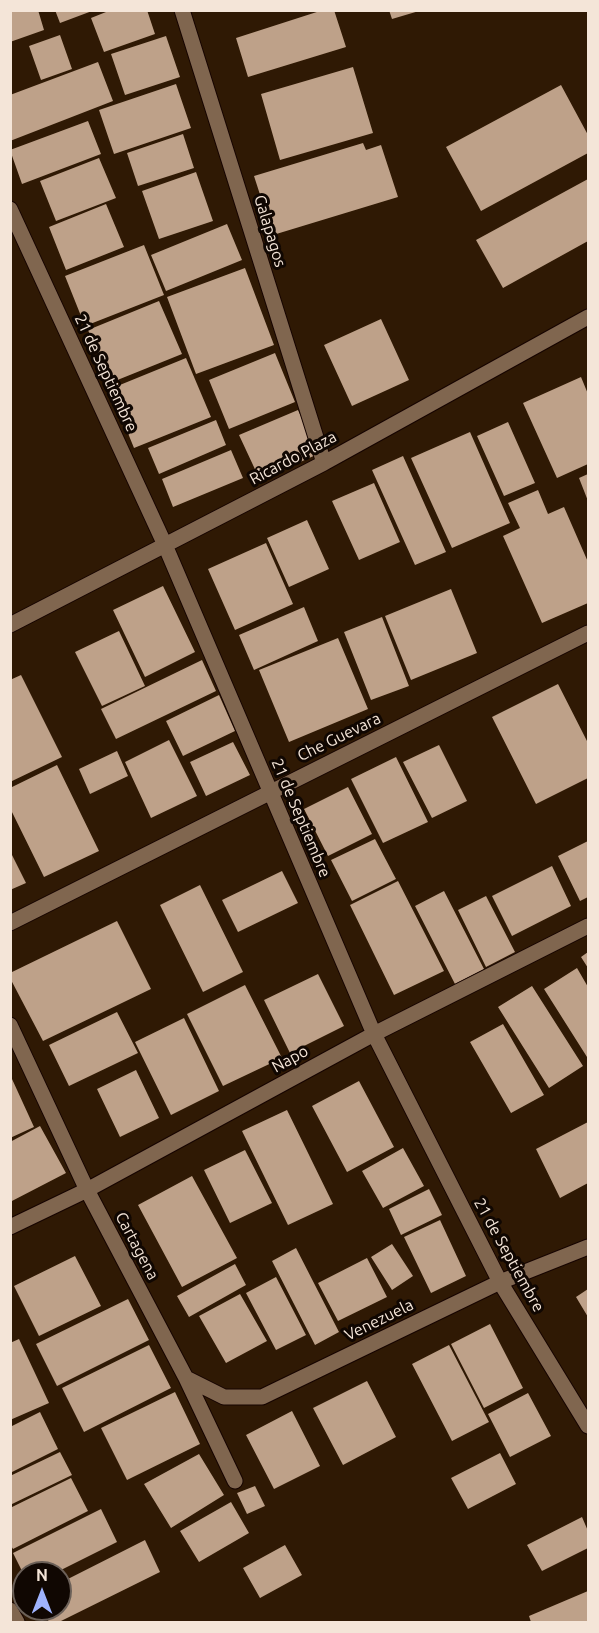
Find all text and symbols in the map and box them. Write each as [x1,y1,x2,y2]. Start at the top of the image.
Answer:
street label: Galapagos [250,193,290,269]
street label: 21 de Septiembre [70,311,142,435]
street label: Ricardo Plaza [246,427,340,489]
street label: Che Guevara [294,709,384,765]
street label: 21 de Septiembre [267,756,335,880]
street label: Napo [269,1041,311,1077]
street label: 21 de Septiembre [470,1195,548,1315]
street label: Cartagena [111,1209,163,1283]
street label: Venezuela [341,1295,417,1345]
north arrow [12,1561,72,1621]
text: N [36,1566,48,1584]

